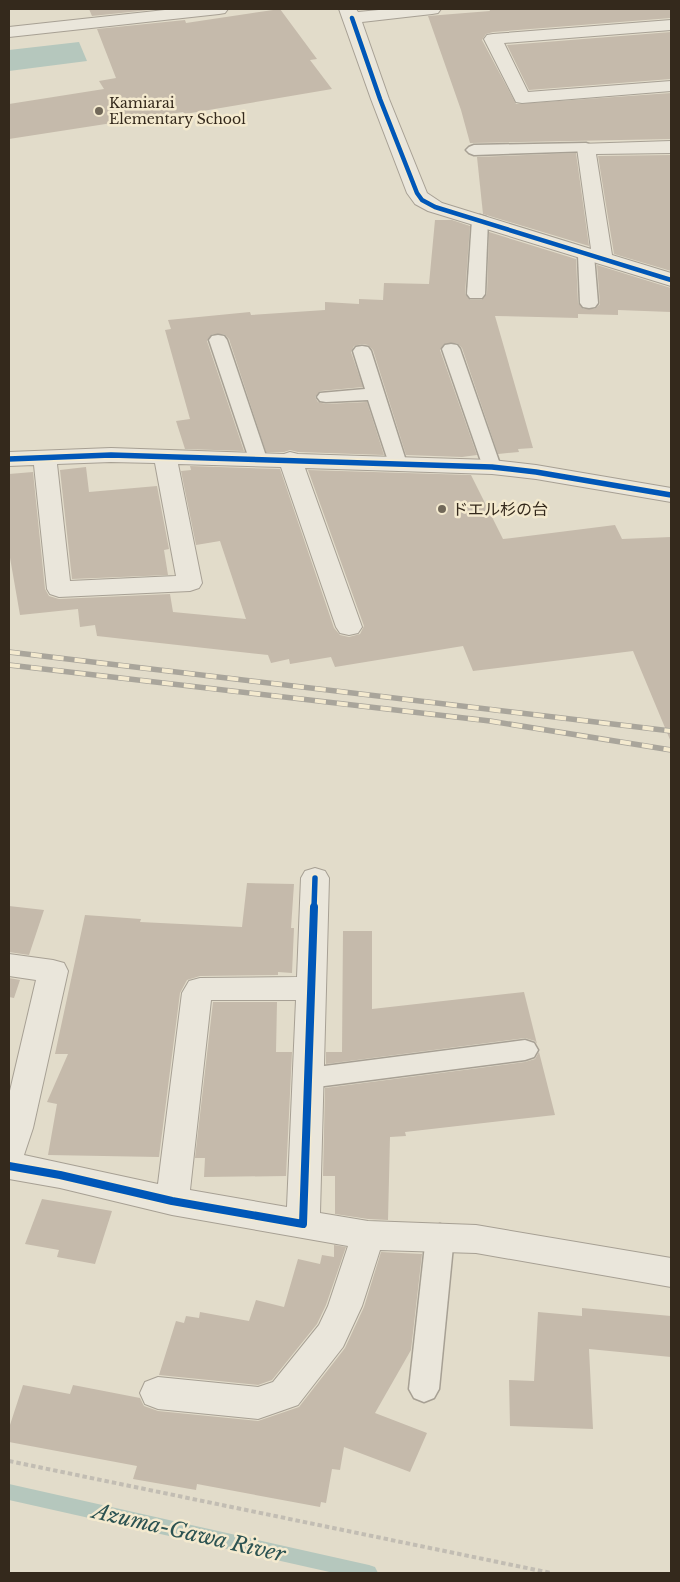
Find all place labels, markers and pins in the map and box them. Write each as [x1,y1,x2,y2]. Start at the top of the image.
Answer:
place label: Kamiarai Elementary School [109,94,246,128]
marker: Kamiarai Elementary School [93,105,105,117]
place label: ドエル杉の台 [452,499,548,519]
marker: ドエル杉の台 [436,503,448,515]

